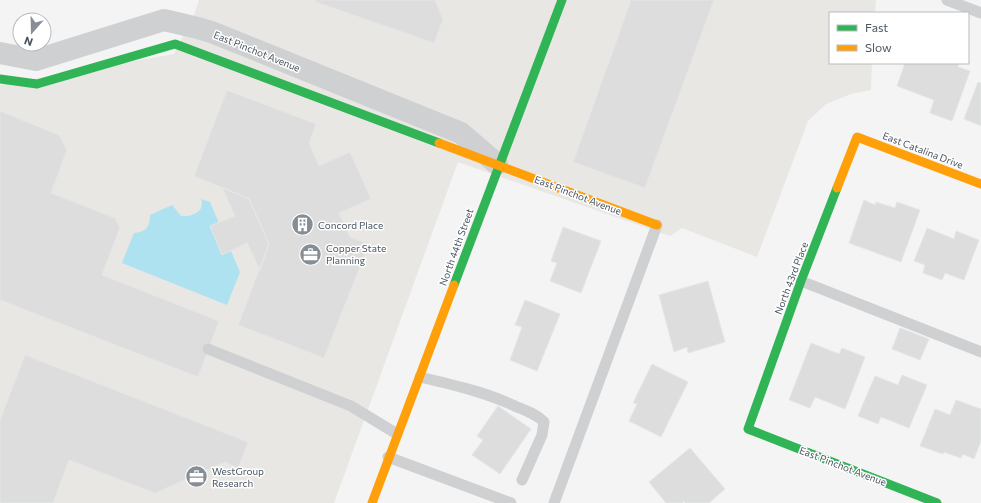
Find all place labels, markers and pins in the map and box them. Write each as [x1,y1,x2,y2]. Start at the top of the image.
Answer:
building icon: Concord Place [290,212,316,238]
place label: Concord Place [318,219,383,231]
office icon: Copper State Planning [297,241,323,267]
place label: Copper State Planning [326,242,386,266]
office icon: WestGroup Research [183,464,209,490]
place label: WestGroup Research [212,465,264,489]

